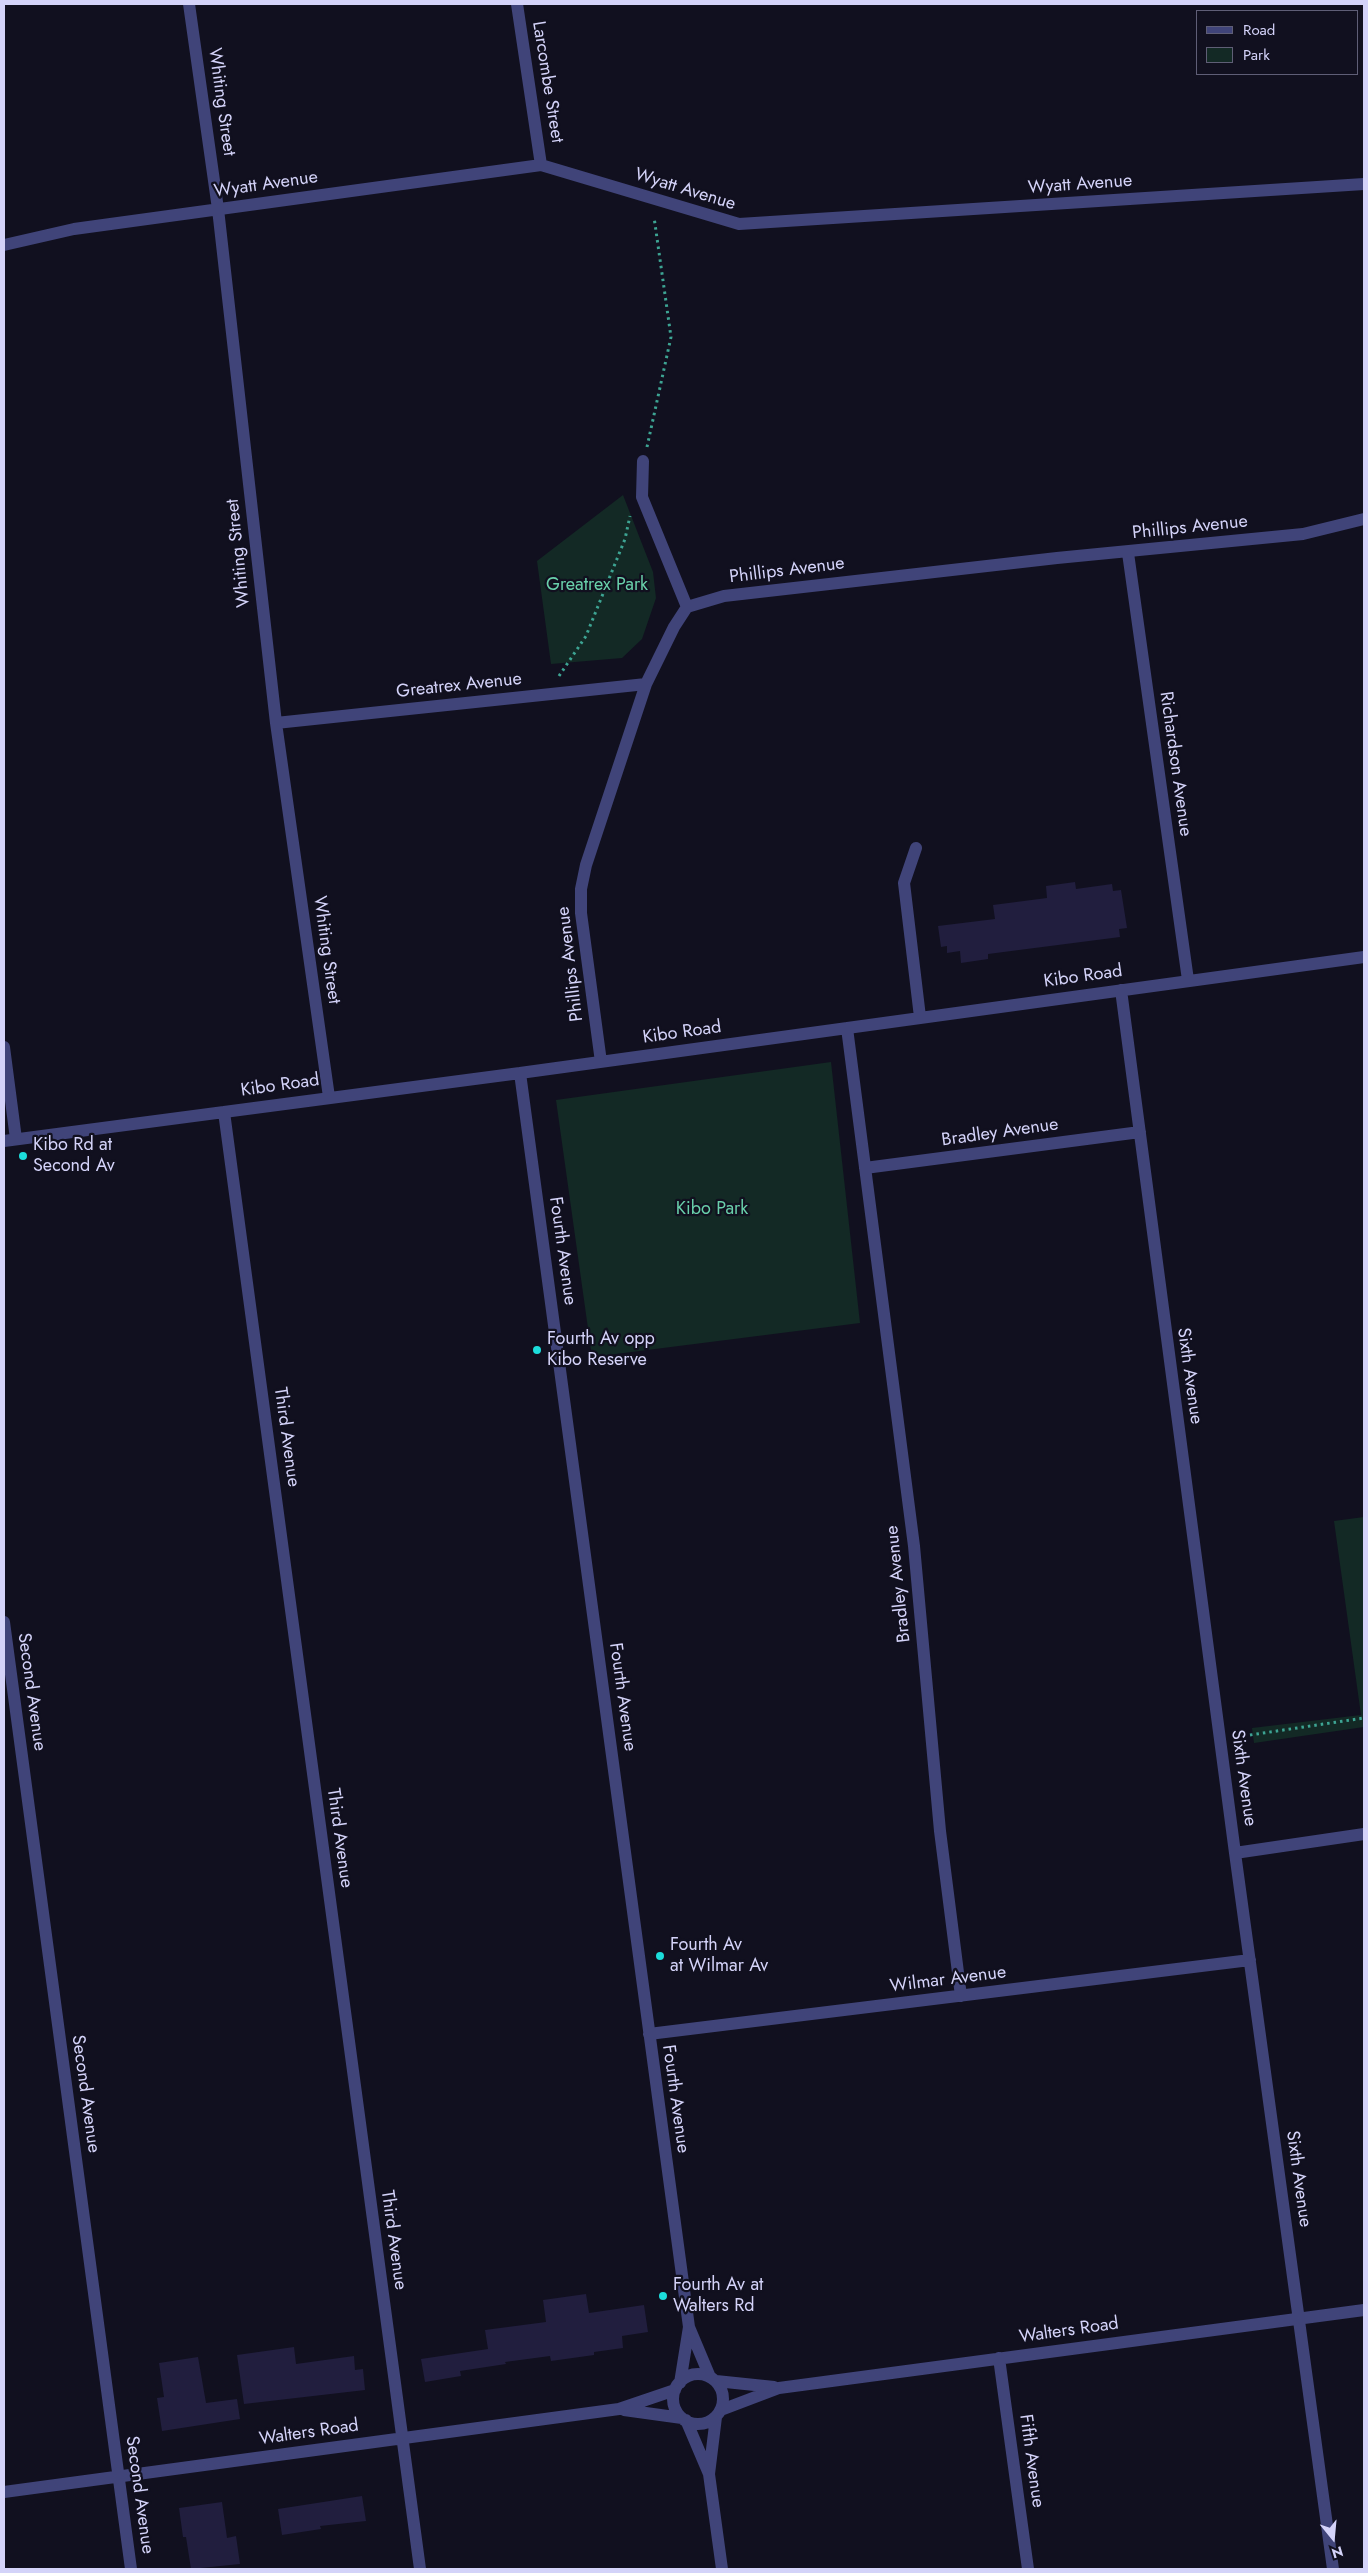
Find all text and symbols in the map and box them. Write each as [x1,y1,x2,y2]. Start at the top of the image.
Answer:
legend [1196,10,1358,75]
text: Road [1243,19,1275,41]
street label: Larcombe Street [527,20,567,144]
text: Park [1243,44,1270,66]
street label: Whiting Street [203,47,239,157]
street label: Wyatt Avenue [632,164,738,216]
street label: Wyatt Avenue [213,167,319,203]
street label: Wyatt Avenue [1027,171,1133,199]
street label: Whiting Street [223,498,255,608]
street label: Phillips Avenue [1131,511,1249,545]
street label: Phillips Avenue [728,553,846,589]
park label: Greatrex Park [546,575,648,597]
street label: Greatrex Avenue [395,669,523,703]
street label: Richardson Avenue [1154,690,1196,838]
street label: Whiting Street [308,895,344,1005]
street label: Phillips Avenue [553,905,589,1023]
street label: Kibo Road [1042,961,1124,993]
street label: Kibo Road [641,1017,723,1049]
street label: Kibo Road [239,1070,321,1102]
street label: Bradley Avenue [940,1114,1060,1152]
place label: Kibo Rd at Second Av [33,1135,115,1178]
marker: Kibo Rd at Second Av [17,1150,29,1162]
street label: Fourth Avenue [544,1195,580,1307]
park label: Kibo Park [676,1199,748,1221]
street label: Sixth Avenue [1172,1326,1206,1426]
place label: Fourth Av opp Kibo Reserve [547,1329,655,1372]
marker: Fourth Av opp Kibo Reserve [531,1344,543,1356]
street label: Third Avenue [268,1386,304,1488]
street label: Bradley Avenue [882,1524,916,1644]
street label: Second Avenue [12,1632,50,1752]
street label: Fourth Avenue [604,1641,640,1753]
street label: Sixth Avenue [1226,1728,1260,1828]
street label: Third Avenue [321,1787,357,1889]
place label: Fourth Av at Wilmar Av [670,1935,768,1978]
marker: Fourth Av at Wilmar Av [654,1950,666,1962]
street label: Wilmar Avenue [889,1962,1007,1998]
street label: Second Avenue [66,2034,104,2154]
street label: Fourth Avenue [657,2043,693,2155]
street label: Sixth Avenue [1281,2129,1315,2229]
street label: Third Avenue [375,2189,411,2291]
place label: Fourth Av at Walters Rd [673,2275,763,2318]
marker: Fourth Av at Walters Rd [657,2290,669,2302]
street label: Walters Road [1018,2313,1120,2349]
street label: Fifth Avenue [1014,2413,1048,2509]
street label: Walters Road [258,2415,360,2451]
street label: Second Avenue [120,2435,158,2555]
north arrow [1308,2513,1358,2563]
text: N [1329,2541,1346,2564]

